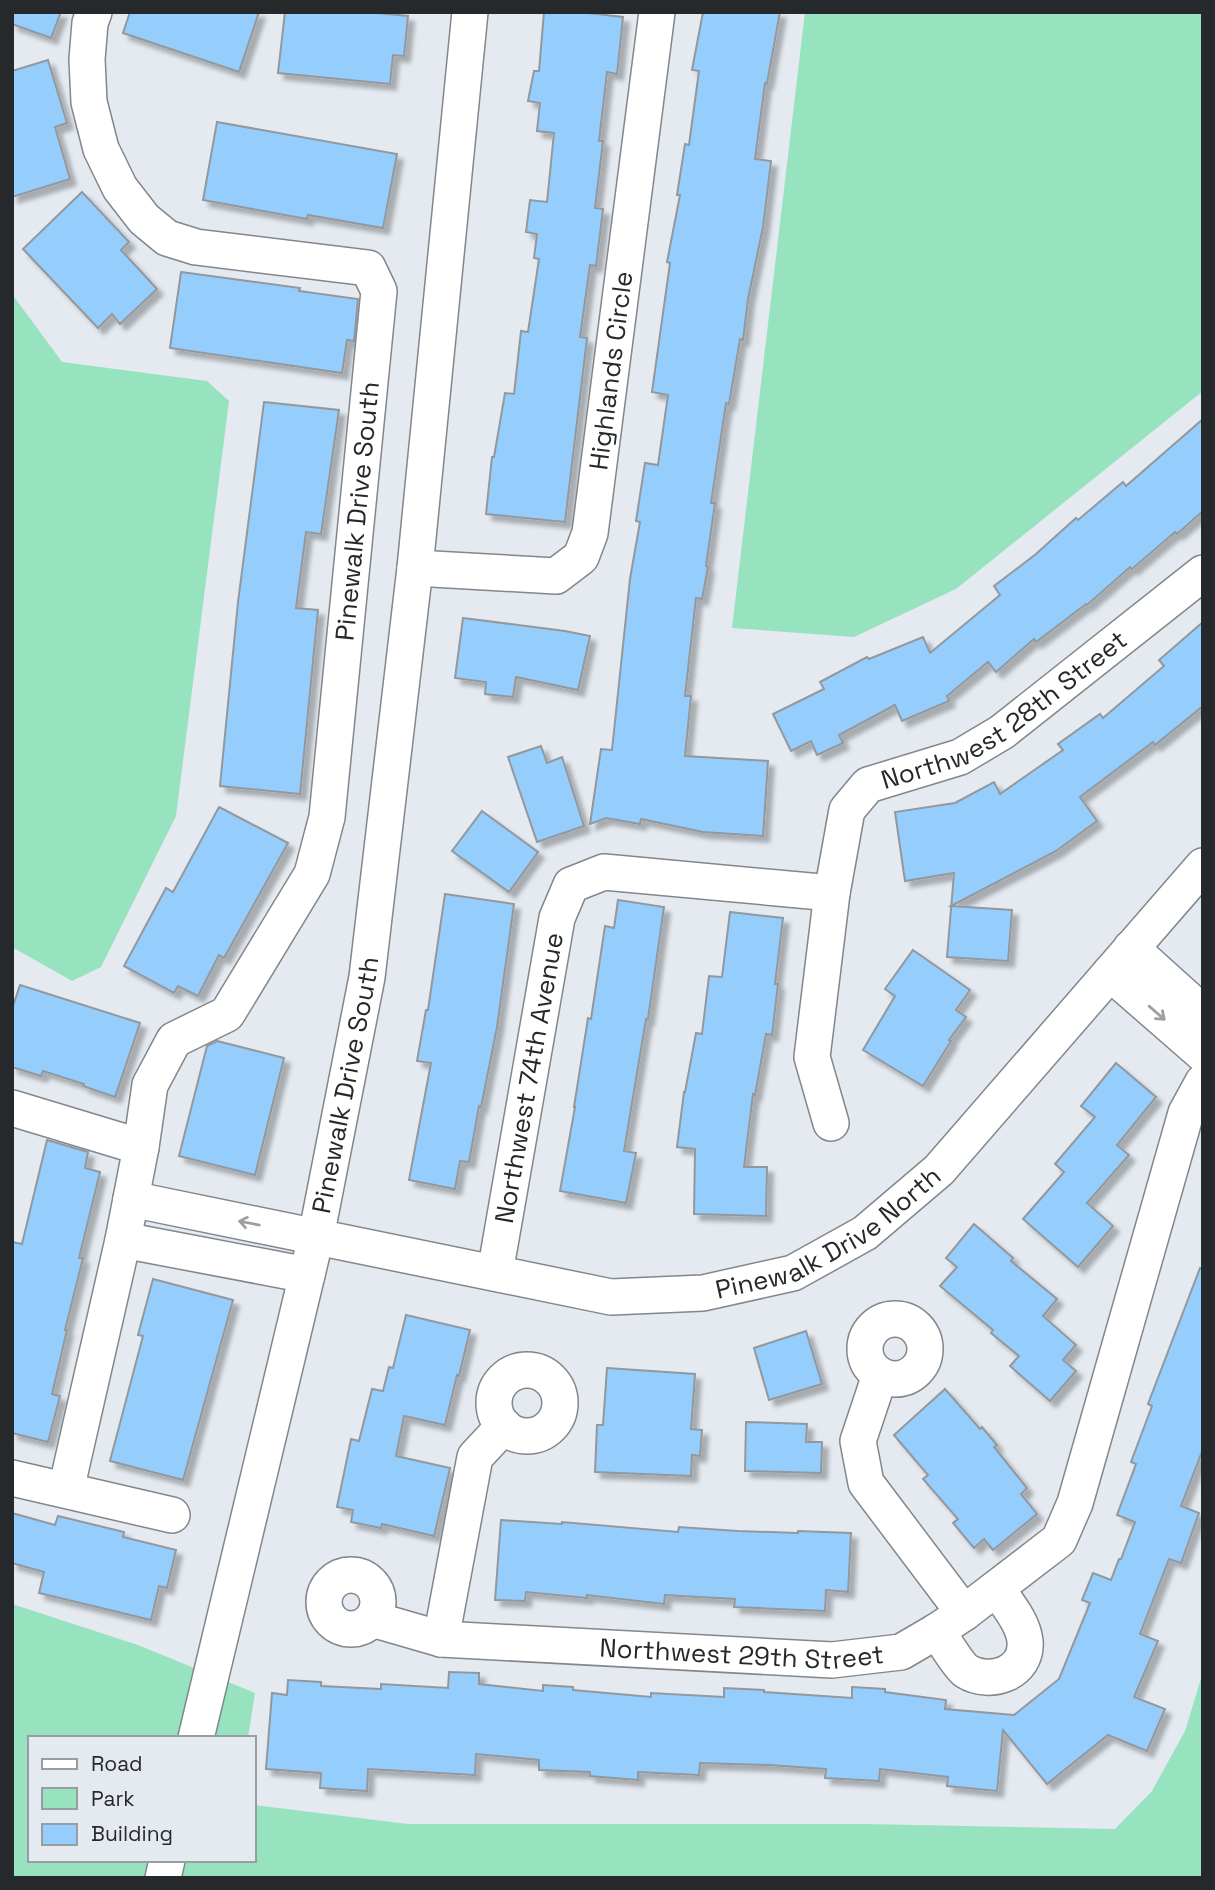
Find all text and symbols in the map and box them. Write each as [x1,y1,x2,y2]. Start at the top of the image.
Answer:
street label: Highlands Circle [581,269,641,472]
street label: Pinewalk Drive South [328,380,387,642]
street label: Northwest 28th Street [877,623,1134,797]
street label: Northwest 74th Avenue [487,930,571,1226]
street label: Pinewalk Drive South [304,955,386,1216]
one-way arrow [1147,1005,1165,1021]
street label: Pinewalk Drive North [712,1159,948,1307]
one-way arrow [238,1216,261,1230]
street label: Northwest 29th Street [599,1631,886,1677]
legend [28,1736,256,1862]
text: Road [91,1750,143,1777]
text: Park [91,1785,135,1812]
text: Building [91,1820,173,1847]

